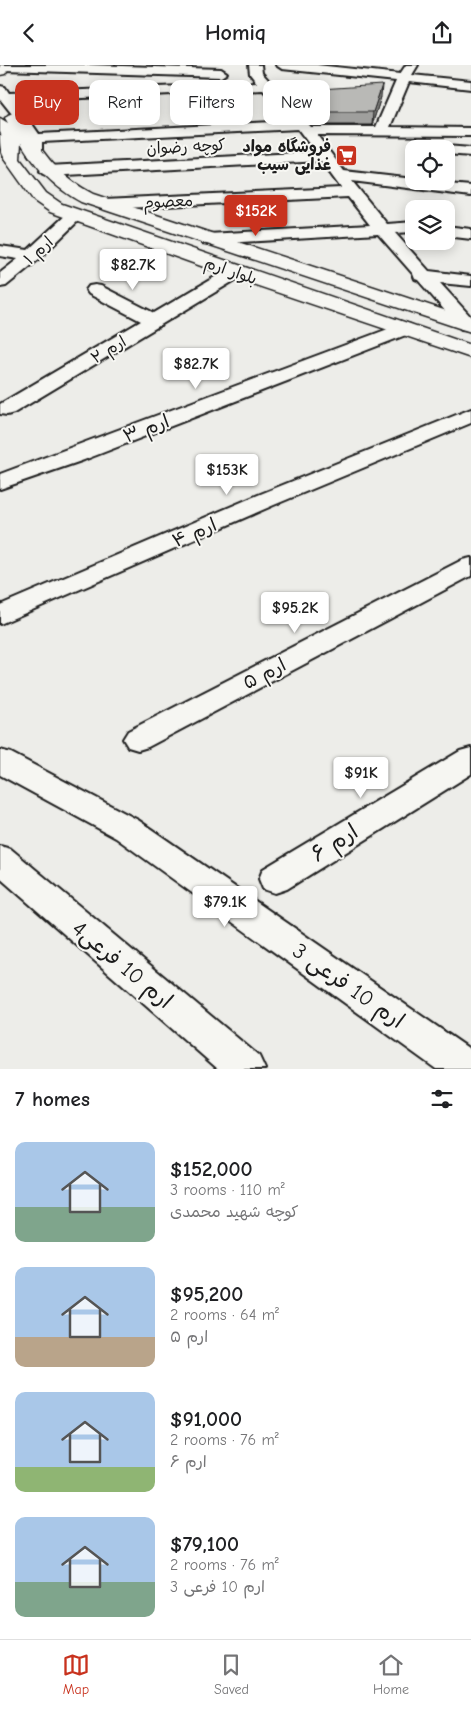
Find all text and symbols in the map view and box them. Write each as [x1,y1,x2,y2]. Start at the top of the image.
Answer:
icon: back [15,19,43,47]
icon: share [428,19,456,47]
text: Homiq [205,20,266,46]
chip: Buy [15,80,79,125]
chip: Rent [89,80,160,125]
chip: Filters [170,80,253,125]
chip: New [263,80,330,125]
street label: کوچه رضوان [146,136,226,159]
place label: فروشگاه مواد غذایی سیب [243,137,331,175]
map controls [405,140,455,250]
button: locate [405,140,455,190]
supermarket icon: فروشگاه مواد غذایی سیب [335,143,359,167]
street label: معصوم [143,192,194,215]
pin: $152K [221,195,291,237]
button: layers [405,200,455,250]
text: $152K [235,202,277,220]
street label: ارم ۱ [20,233,59,271]
pin: $82.7K [92,249,174,291]
street label: بلوار ارم [201,254,259,291]
text: $82.7K [111,256,155,274]
street label: ارم ۲ [88,332,131,370]
pin: $82.7K [155,347,237,390]
text: $82.7K [174,355,218,373]
street label: ارم ۳ [120,410,174,451]
pin: $153K [192,453,262,496]
text: $153K [206,461,248,479]
street label: ارم ۴ [169,514,221,555]
pin: $95.2K [254,591,336,634]
text: $95.2K [272,599,318,617]
street label: ارم ۵ [239,654,291,697]
pin: $91K [331,757,391,799]
text: $91K [344,764,378,782]
street label: ارم ۶ [306,818,364,870]
pin: $79.1K [184,885,266,928]
text: $79.1K [203,893,247,911]
street label: ارم 10 فرعی4 [65,915,178,1016]
street label: ارم 10 فرعی 3 [286,938,409,1036]
icon: filters [428,1085,456,1113]
text: 7 homes [15,1087,90,1111]
text: $152,000 [170,1157,253,1181]
icon: home [55,1162,115,1222]
text: 3 rooms · 110 m² [170,1181,285,1199]
text: کوچه شهید محمدی [170,1203,299,1221]
text: $95,200 [170,1282,243,1306]
icon: home [55,1287,115,1347]
text: 2 rooms · 64 m² [170,1306,279,1324]
text: ارم ۵ [170,1328,208,1346]
text: $91,000 [170,1407,242,1431]
icon: home [55,1412,115,1472]
text: 2 rooms · 76 m² [170,1431,279,1449]
text: ارم ۶ [170,1453,207,1471]
text: $79,100 [170,1532,239,1556]
icon: home [55,1537,115,1597]
text: 2 rooms · 76 m² [170,1556,279,1574]
text: ارم 10 فرعی 3 [170,1578,265,1596]
tab: Map [62,1651,90,1698]
tab: Saved [214,1651,249,1698]
tab: Home [373,1651,409,1698]

